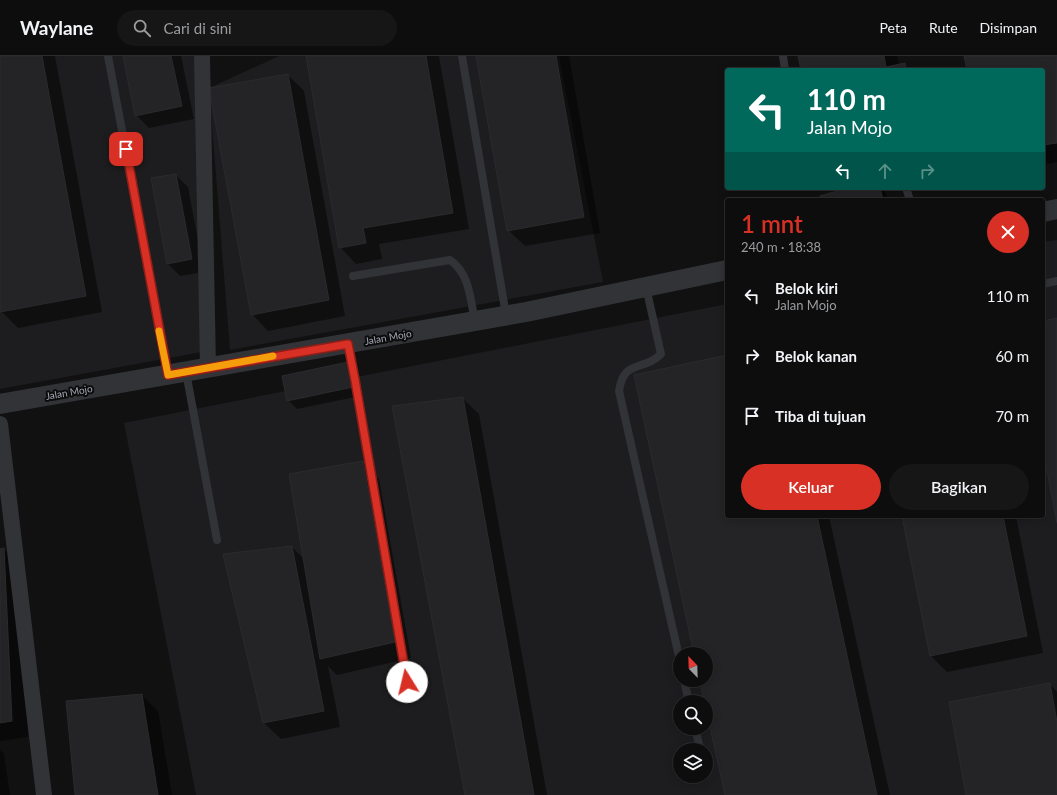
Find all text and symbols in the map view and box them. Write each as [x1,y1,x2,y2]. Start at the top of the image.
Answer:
search box [117,10,397,46]
text: Waylane [20,16,93,39]
icon: search [131,17,153,39]
text: Cari di sini [163,19,232,37]
text: Peta [880,19,907,36]
text: Rute [929,19,958,36]
text: Disimpan [980,19,1037,36]
text: 110 m [807,82,886,116]
icon: left [741,84,793,136]
text: Jalan Mojo [807,116,892,138]
pin [109,132,143,166]
icon: arrive [115,138,137,160]
icon: left [832,160,854,182]
icon: ahead [874,160,896,182]
icon: right [916,160,938,182]
text: 1 mnt [741,209,803,238]
button: close [987,211,1029,253]
text: 240 m · 18:38 [741,239,821,255]
text: Belok kiri [775,279,838,297]
icon: left [741,285,763,307]
text: 110 m [987,287,1029,305]
text: Jalan Mojo [775,297,837,313]
street label: Jalan Mojo [364,327,413,347]
icon: right [741,345,763,367]
text: Belok kanan [775,347,857,365]
text: 60 m [995,347,1029,365]
street label: Jalan Mojo [45,382,94,402]
icon: arrive [741,405,763,427]
text: Tiba di tujuan [775,407,866,425]
text: 70 m [995,407,1029,425]
button: Keluar [741,464,881,510]
button: Bagikan [889,464,1029,510]
north arrow [673,647,713,687]
map controls [673,647,713,783]
position arrow [386,661,428,703]
button: search [673,695,713,735]
button: layers [673,743,713,783]

